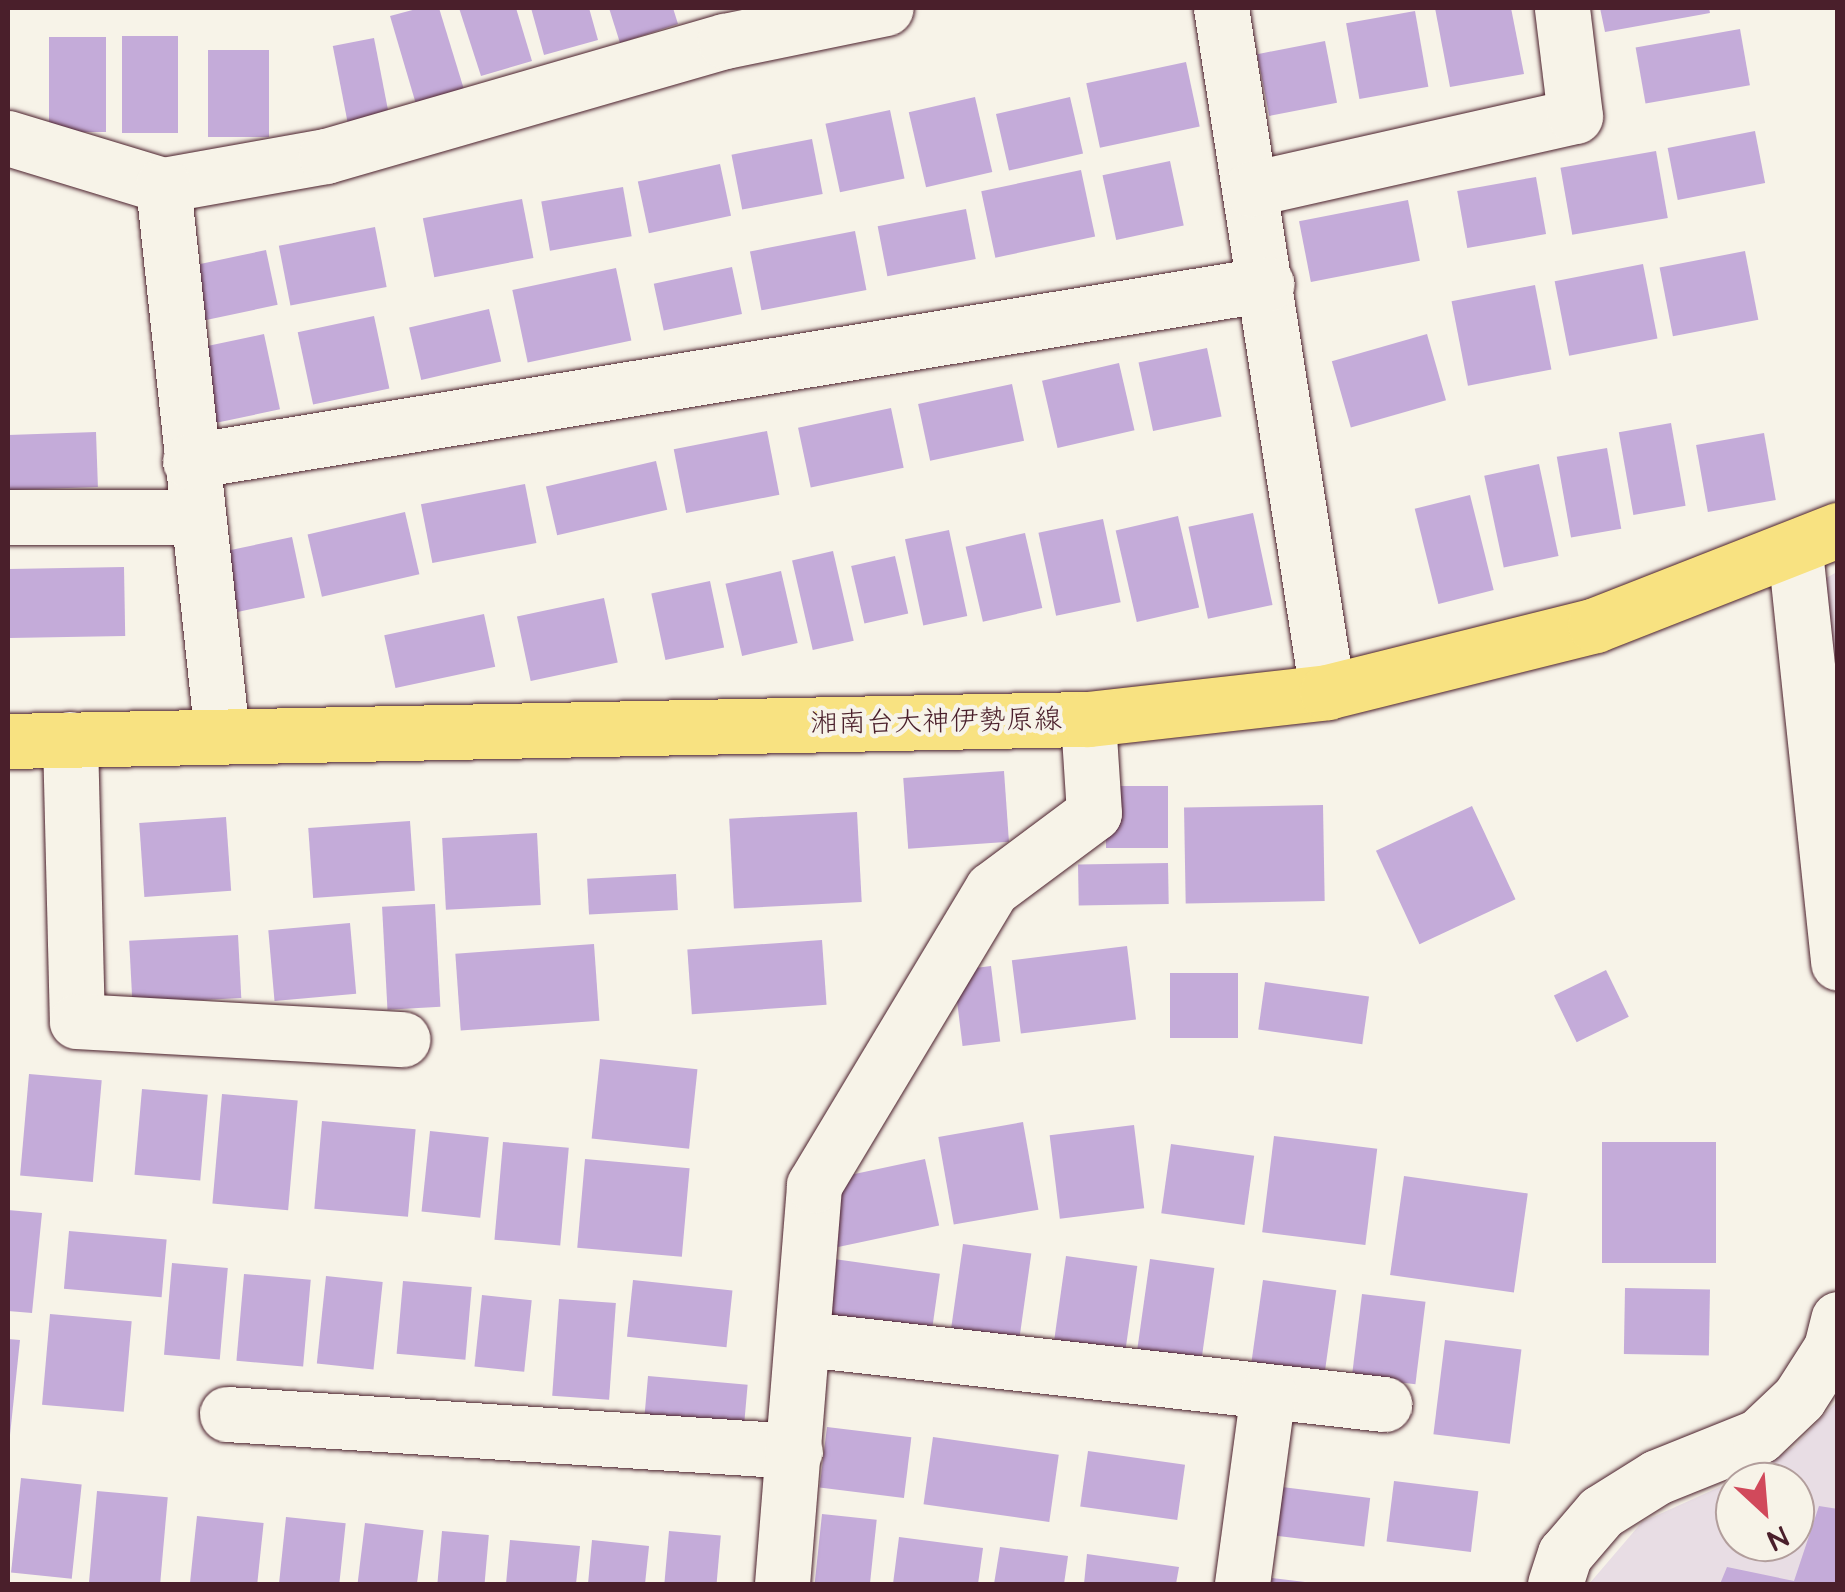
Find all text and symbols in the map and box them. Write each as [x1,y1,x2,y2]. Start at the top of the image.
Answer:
street label: 湘南台大神伊勢原線 [810,703,1062,741]
north arrow [1715,1462,1815,1562]
text: N [1761,1516,1794,1559]

